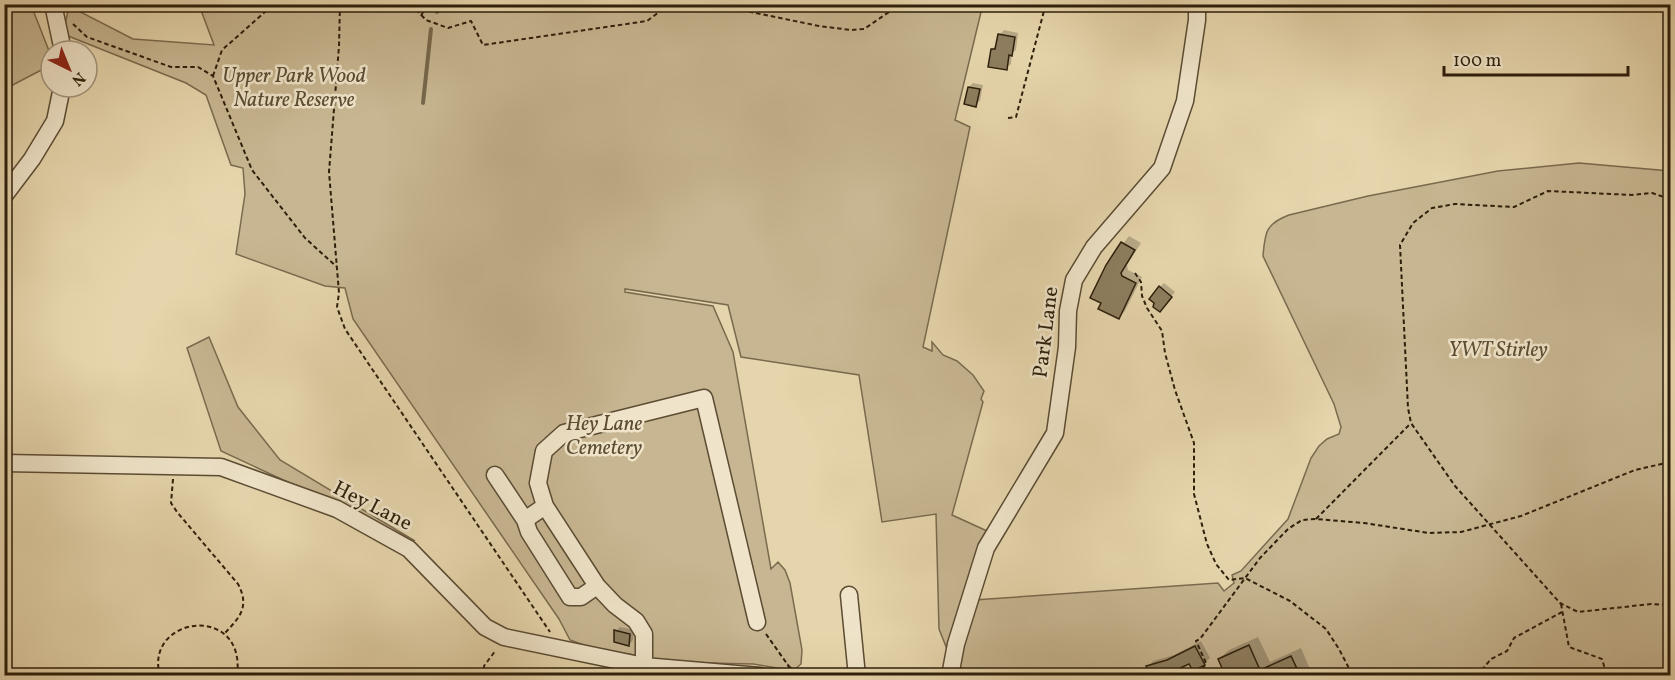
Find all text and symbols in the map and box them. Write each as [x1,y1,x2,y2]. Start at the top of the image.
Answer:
north arrow [39,39,99,99]
scale bar [1444,39,1628,77]
text: 100 m [1453,49,1502,74]
park label: Upper Park Wood Nature Reserve [222,62,366,115]
text: N [66,66,90,91]
street label: Park Lane [1027,285,1066,380]
park label: YWT Stirley [1448,336,1548,365]
park label: Hey Lane Cemetery [566,410,643,463]
street label: Hey Lane [328,474,417,539]

